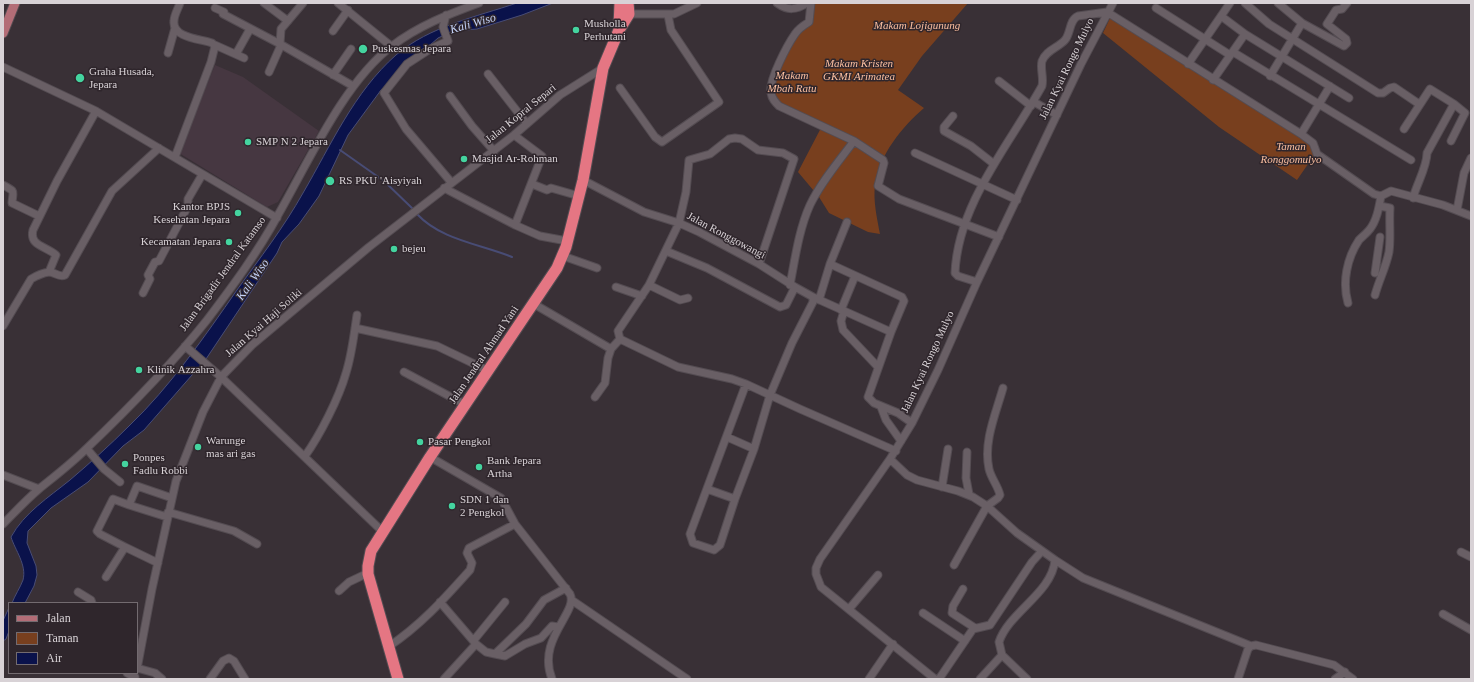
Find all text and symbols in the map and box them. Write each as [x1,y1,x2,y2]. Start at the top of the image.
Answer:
water label: Kali Wiso [448,11,498,37]
street label: Jalan Kyai Rongo Mulyo [1037,16,1097,122]
place label: Musholla Perhutani [584,17,626,43]
park label: Makam Lojigunung [874,19,960,33]
marker: Musholla Perhutani [571,25,581,35]
place label: Puskesmas Jepara [372,42,451,56]
marker: Puskesmas Jepara [357,43,369,55]
park label: Makam Kristen GKMI Arimatea [823,57,895,83]
place label: Graha Husada, Jepara [89,65,154,91]
park label: Makam Mbah Ratu [767,69,817,95]
marker: Graha Husada, Jepara [74,72,86,84]
street label: Jalan Kopral Separi [483,82,559,146]
place label: SMP N 2 Jepara [256,135,328,149]
marker: SMP N 2 Jepara [243,137,253,147]
park label: Taman Ronggomulyo [1260,140,1322,166]
place label: Masjid Ar-Rohman [472,152,558,166]
marker: Masjid Ar-Rohman [459,154,469,164]
place label: RS PKU 'Aisyiyah [339,174,422,188]
marker: RS PKU 'Aisyiyah [324,175,336,187]
place label: Kantor BPJS Kesehatan Jepara [153,200,230,226]
marker: Kantor BPJS Kesehatan Jepara [233,208,243,218]
street label: Jalan Ronggowangi [684,210,768,262]
street label: Jalan Brigadir Jendral Katamso [177,214,269,334]
place label: Kecamatan Jepara [141,235,221,249]
marker: Kecamatan Jepara [224,237,234,247]
place label: bejeu [402,242,426,256]
marker: bejeu [389,244,399,254]
water label: Kali Wiso [234,257,272,303]
street label: Jalan Kyai Haji Soliki [223,286,305,360]
street label: Jalan Jendral Ahmad Yani [446,304,522,406]
street label: Jalan Kyai Rongo Mulyo [899,309,957,415]
place label: Klinik Azzahra [147,363,214,377]
marker: Klinik Azzahra [134,365,144,375]
place label: Warunge mas ari gas [206,434,255,460]
place label: Pasar Pengkol [428,435,491,449]
marker: Pasar Pengkol [415,437,425,447]
marker: Warunge mas ari gas [193,442,203,452]
place label: Ponpes Fadlu Robbi [133,451,188,477]
place label: Bank Jepara Artha [487,454,541,480]
marker: Ponpes Fadlu Robbi [120,459,130,469]
marker: Bank Jepara Artha [474,462,484,472]
place label: SDN 1 dan 2 Pengkol [460,493,509,519]
marker: SDN 1 dan 2 Pengkol [447,501,457,511]
legend [8,602,138,674]
text: Jalan [46,611,71,625]
text: Taman [46,631,78,645]
text: Air [46,651,62,665]

